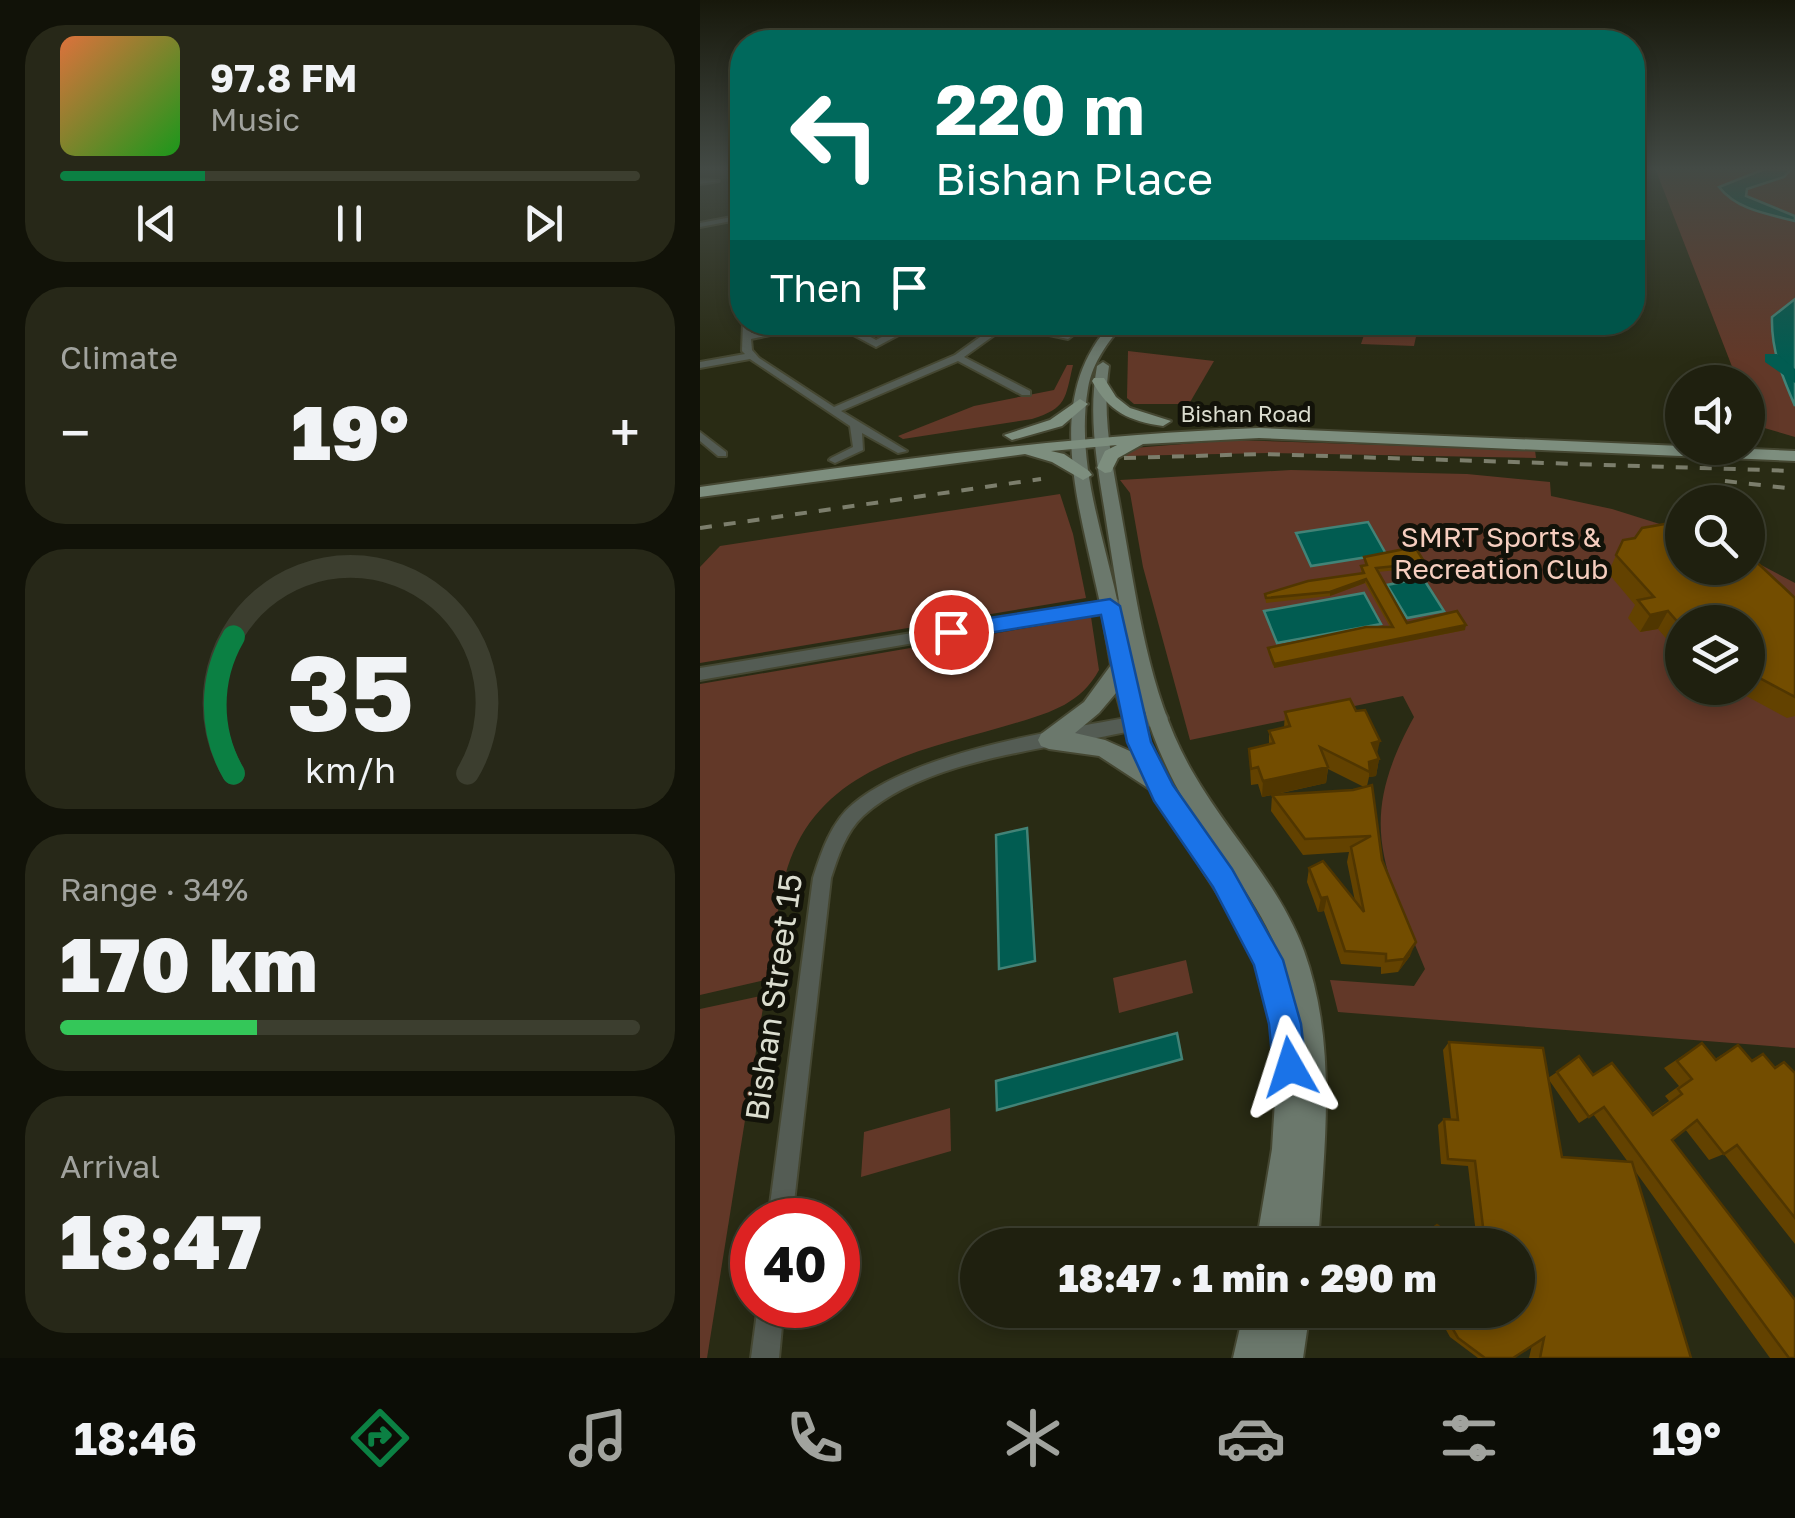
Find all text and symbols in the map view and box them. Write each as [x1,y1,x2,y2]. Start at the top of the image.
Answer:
text: 97.8 FM [210,55,357,100]
text: 220 m [935,66,1145,150]
icon: left [770,70,900,200]
text: Music [210,100,300,138]
text: Bishan Place [935,151,1213,205]
icon: previous [129,196,184,251]
icon: pause [322,196,377,251]
icon: next [516,196,571,251]
icon: arrive [882,260,937,315]
text: Then [770,265,862,310]
text: Climate [60,338,178,376]
map controls [1665,365,1765,705]
button: sound [1665,365,1765,465]
text: 19° [291,386,409,477]
text: − [60,399,90,465]
text: + [610,399,640,465]
street label: Bishan Road [1180,400,1312,427]
button: search [1665,485,1765,585]
park label: SMRT Sports & Recreation Club [1394,520,1608,585]
pin [909,590,994,675]
icon: arrive [924,605,979,660]
button: layers [1665,605,1765,705]
text: 35 [287,629,413,754]
text: km/h [305,748,395,791]
text: Range · 34% [60,870,248,908]
street label: Bishan Street 15 [737,871,809,1123]
text: 170 km [60,918,317,1009]
position arrow [1238,1015,1342,1119]
text: Arrival [60,1147,160,1185]
text: 18:47 [60,1195,262,1286]
speed limit sign: 40 [730,1198,860,1328]
text: 18:47 · 1 min · 290 m [1059,1255,1436,1300]
icon: directions [345,1403,415,1473]
icon: music [563,1403,633,1473]
icon: phone [780,1403,850,1473]
icon: climate [998,1403,1068,1473]
icon: car [1216,1403,1286,1473]
icon: filters [1434,1403,1504,1473]
text: 18:46 [74,1411,197,1465]
text: 19° [1652,1411,1721,1465]

